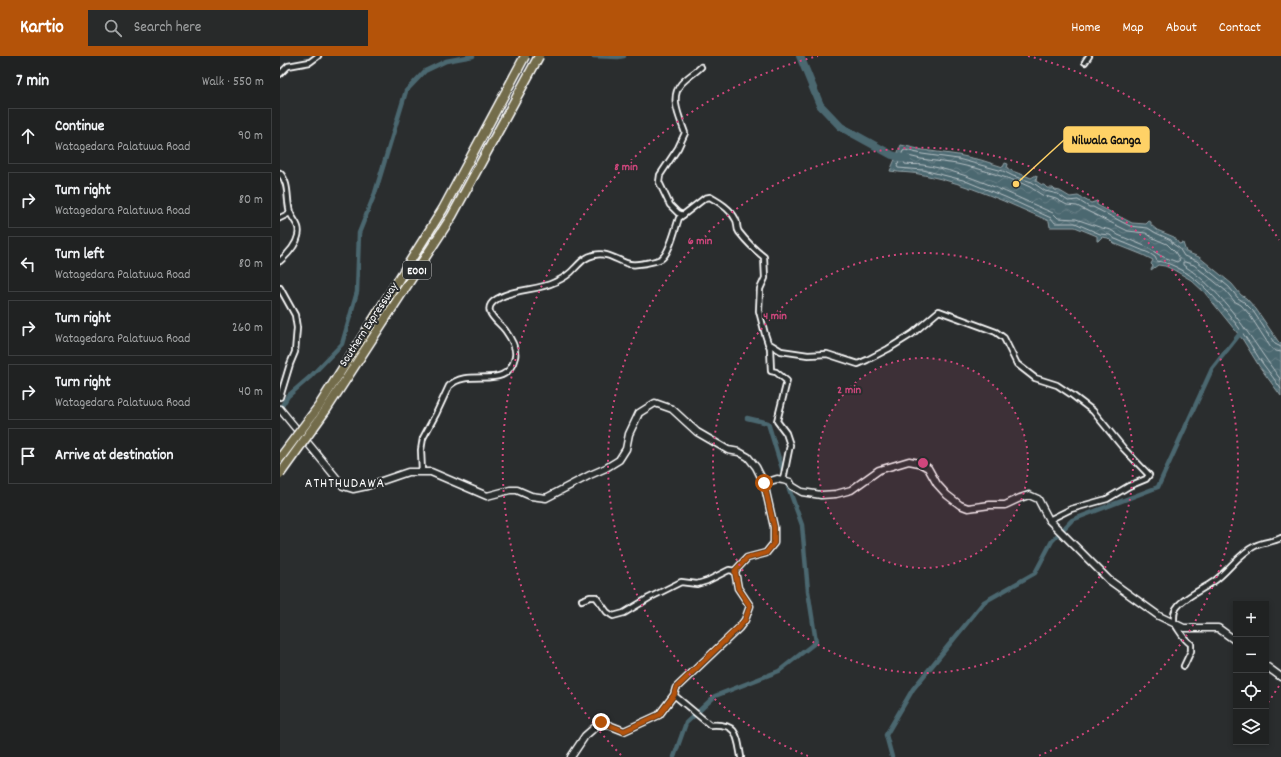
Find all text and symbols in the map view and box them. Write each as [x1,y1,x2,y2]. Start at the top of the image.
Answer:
search box [88,10,368,46]
text: Kartio [20,15,64,42]
icon: search [102,17,124,39]
text: Search here [134,17,201,39]
text: Home [1071,18,1100,38]
text: Map [1122,18,1144,38]
text: About [1166,18,1197,38]
text: Contact [1219,18,1261,38]
text: 7 min [16,70,49,94]
text: Walk · 550 m [202,73,264,92]
text: Continue [55,116,104,138]
icon: ahead [17,125,39,147]
text: 90 m [238,127,263,146]
callout: Nilwala Ganga [1064,127,1149,152]
text: Nilwala Ganga [1072,132,1141,151]
text: Watagedara Palatuwa Road [55,138,190,157]
text: 8 min [614,159,638,176]
text: Turn right [55,180,111,202]
icon: right [17,189,39,211]
text: 80 m [239,191,263,210]
text: Watagedara Palatuwa Road [55,202,190,221]
text: 6 min [688,233,713,250]
text: Turn left [55,244,104,266]
icon: left [17,253,39,275]
text: 80 m [239,255,263,274]
road number: E001 [403,261,431,279]
text: Watagedara Palatuwa Road [55,266,190,285]
street label: Southern Expressway [336,278,403,370]
text: Turn right [55,308,111,330]
text: 4 min [763,308,787,325]
icon: right [17,317,39,339]
text: 260 m [232,319,263,338]
text: Watagedara Palatuwa Road [55,330,190,349]
text: Turn right [55,372,111,394]
icon: right [17,381,39,403]
text: 2 min [837,382,861,399]
text: 40 m [239,383,263,402]
text: Watagedara Palatuwa Road [55,394,190,413]
icon: arrive [17,445,39,467]
text: Arrive at destination [55,445,173,467]
centre of rings [916,456,930,470]
district label: ATHTHUDAWA [305,474,385,494]
route start [755,474,773,492]
map controls [1233,601,1269,745]
button: + [1233,601,1269,637]
button: − [1233,637,1269,673]
button: locate [1233,673,1269,709]
button: layers [1233,709,1269,745]
route end [592,713,610,731]

